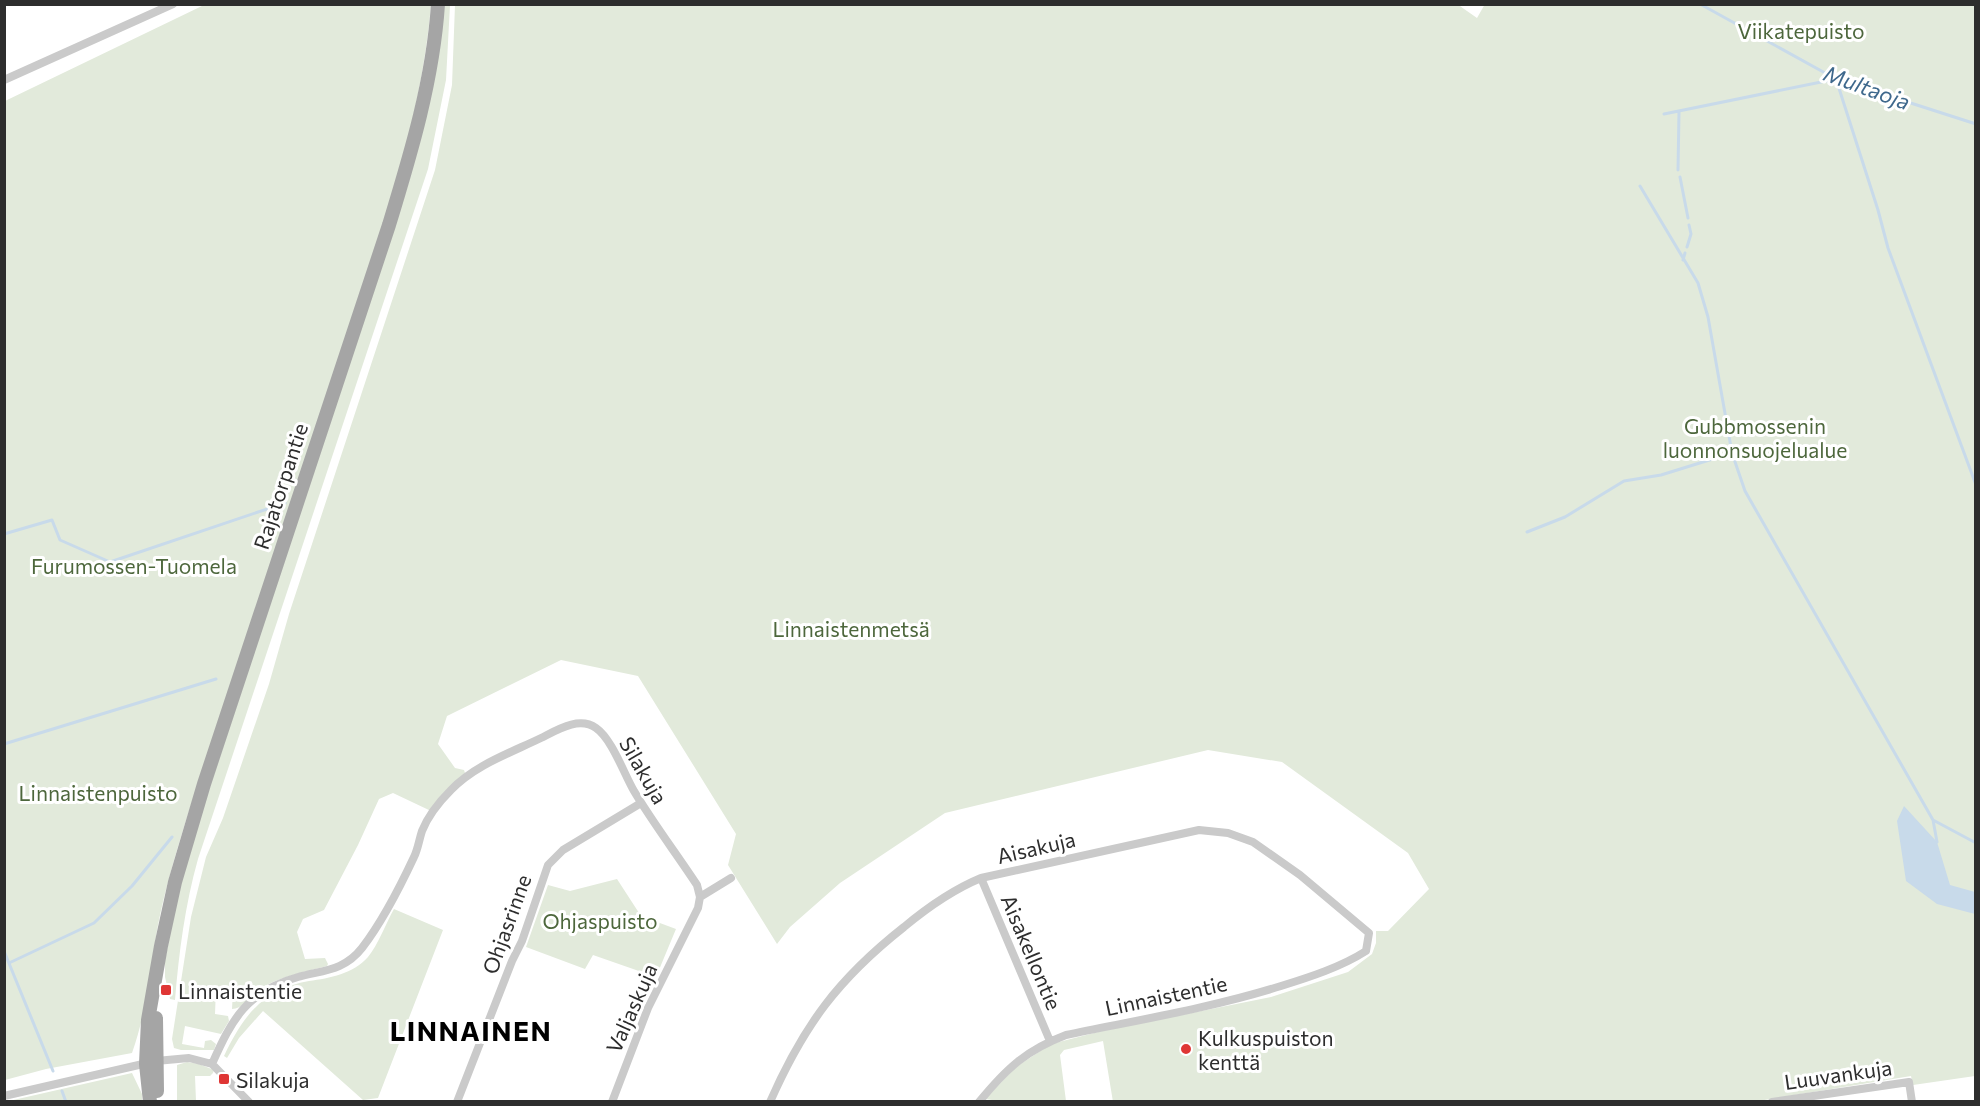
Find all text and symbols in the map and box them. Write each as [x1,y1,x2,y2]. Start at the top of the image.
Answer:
park label: Viikatepuisto [1737,18,1865,43]
water label: Multaoja [1820,59,1914,115]
park label: Gubbmossenin luonnonsuojelualue [1663,413,1847,462]
street label: Rajatorpantie [248,420,312,552]
park label: Furumossen-Tuomela [31,553,237,578]
park label: Linnaistenmetsä [772,616,930,641]
street label: Silakuja [615,732,673,808]
park label: Linnaistenpuisto [19,780,177,805]
street label: Aisakuja [994,826,1078,868]
street label: Ohjasrinne [476,871,536,977]
street label: Aisakellontie [997,891,1067,1013]
park label: Ohjaspuisto [542,908,658,933]
street label: Valjaskuja [600,960,662,1056]
street label: Linnaistentie [1103,970,1229,1020]
place label: Linnaistentie [178,978,302,1003]
marker: Linnaistentie [159,983,173,997]
district label: LINNAINEN [390,1014,552,1047]
place label: Kulkuspuiston kenttä [1198,1025,1334,1074]
marker: Kulkuspuiston kenttä [1179,1042,1193,1056]
street label: Luuvankuja [1783,1054,1893,1094]
place label: Silakuja [236,1067,309,1092]
marker: Silakuja [217,1072,231,1086]

